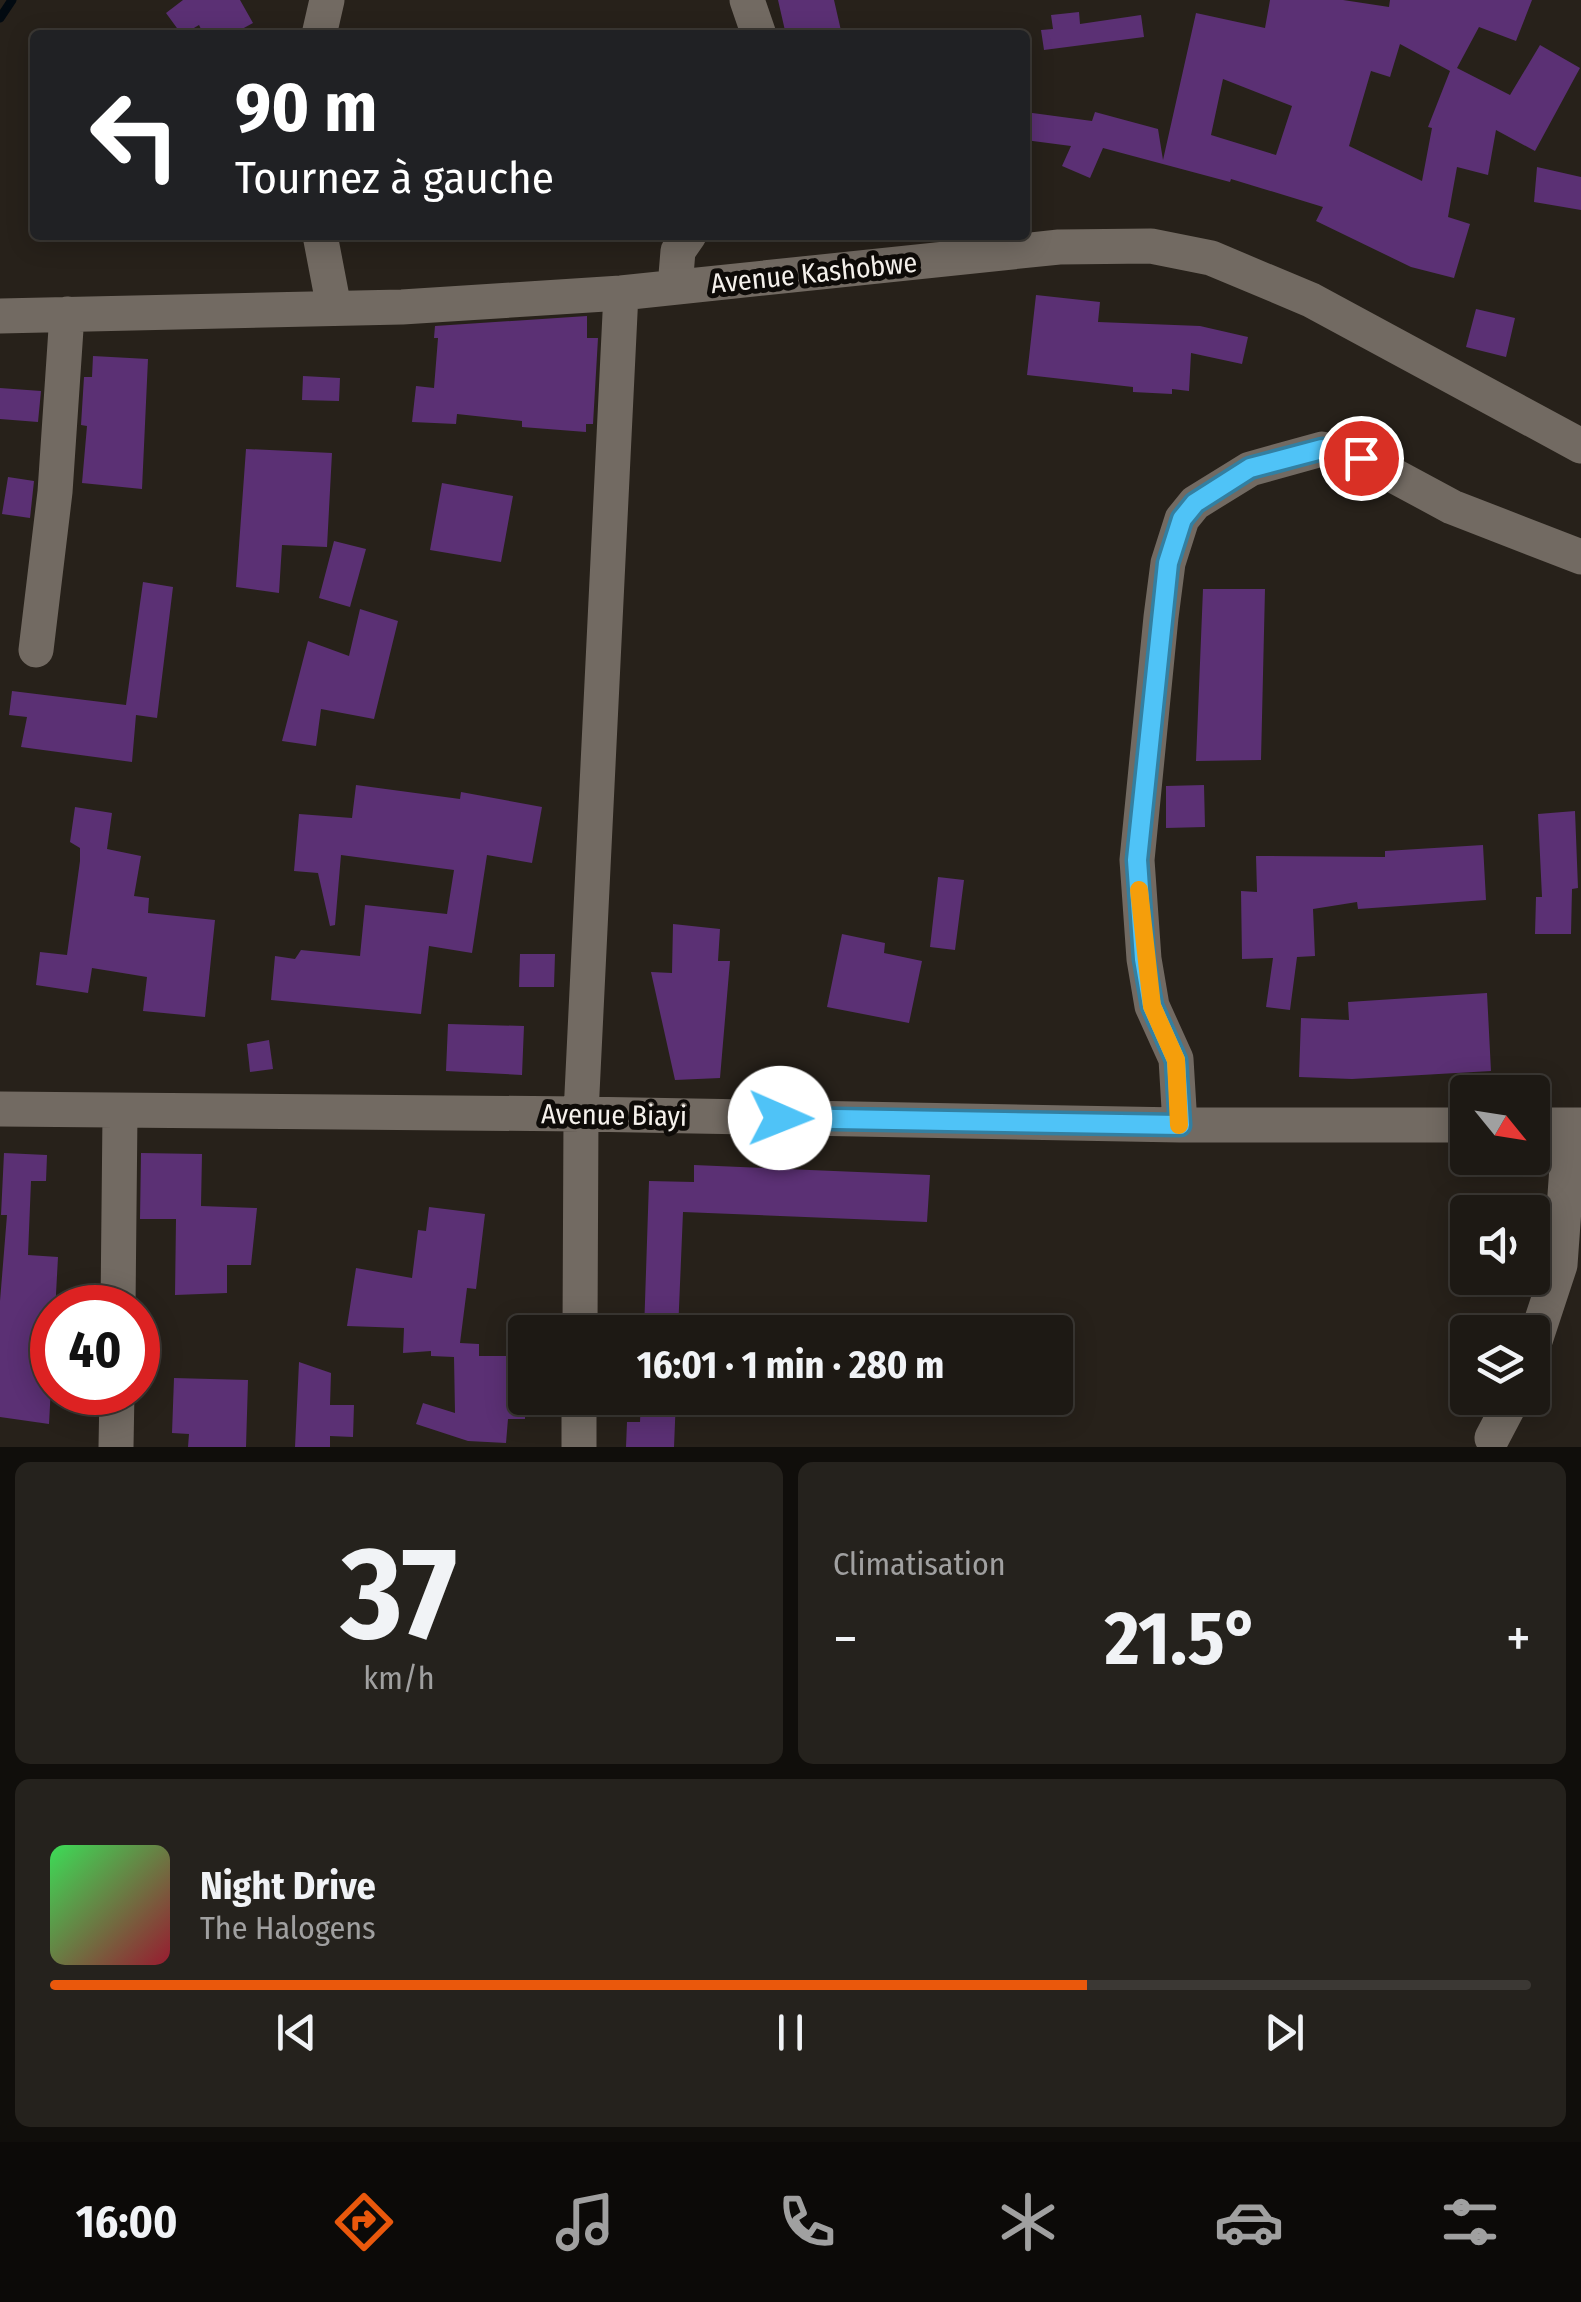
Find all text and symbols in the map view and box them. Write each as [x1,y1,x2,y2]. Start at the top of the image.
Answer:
text: 90 m [235,66,377,150]
icon: left [70,70,200,200]
text: Tournez à gauche [235,151,554,205]
street label: Avenue Kashobwe [709,246,919,300]
pin [1319,416,1404,501]
icon: arrive [1334,431,1389,486]
position arrow [728,1066,832,1170]
north arrow [1450,1075,1550,1175]
map controls [1450,1075,1550,1415]
street label: Avenue Biayi [541,1097,687,1133]
button: sound [1450,1195,1550,1295]
speed limit sign: 40 [30,1285,160,1415]
button: layers [1450,1315,1550,1415]
text: 16:01 · 1 min · 280 m [637,1342,944,1388]
text: 37 [341,1516,457,1672]
text: Climatisation [833,1545,1006,1583]
text: 21.5° [1105,1594,1259,1684]
text: − [833,1606,858,1672]
text: + [1506,1606,1531,1672]
text: km/h [363,1659,435,1697]
text: Night Drive [200,1863,376,1909]
text: The Halogens [200,1909,376,1947]
icon: previous [269,2005,324,2060]
icon: pause [763,2005,818,2060]
icon: next [1257,2005,1312,2060]
icon: directions [329,2187,399,2257]
icon: music [550,2187,620,2257]
icon: phone [772,2187,842,2257]
icon: climate [993,2187,1063,2257]
icon: car [1214,2187,1284,2257]
icon: filters [1435,2187,1505,2257]
text: 16:00 [76,2195,178,2249]

